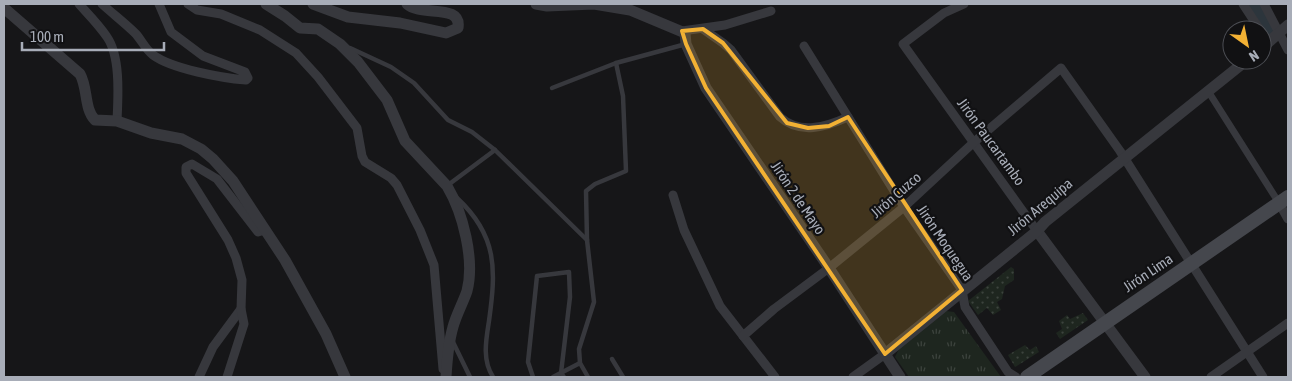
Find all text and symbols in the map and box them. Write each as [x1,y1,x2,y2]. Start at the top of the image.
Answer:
scale bar [22,20,165,52]
north arrow [1222,20,1272,70]
text: 100 m [30,28,64,45]
text: N [1246,47,1262,65]
street label: Jirón Paucartambo [954,95,1029,189]
street label: Jirón 2 de Mayo [768,158,829,237]
street label: Jirón Cuzco [867,168,924,221]
street label: Jirón Arequipa [1004,175,1076,239]
street label: Jirón Moquegua [914,201,977,284]
street label: Jirón Lima [1120,250,1176,295]

